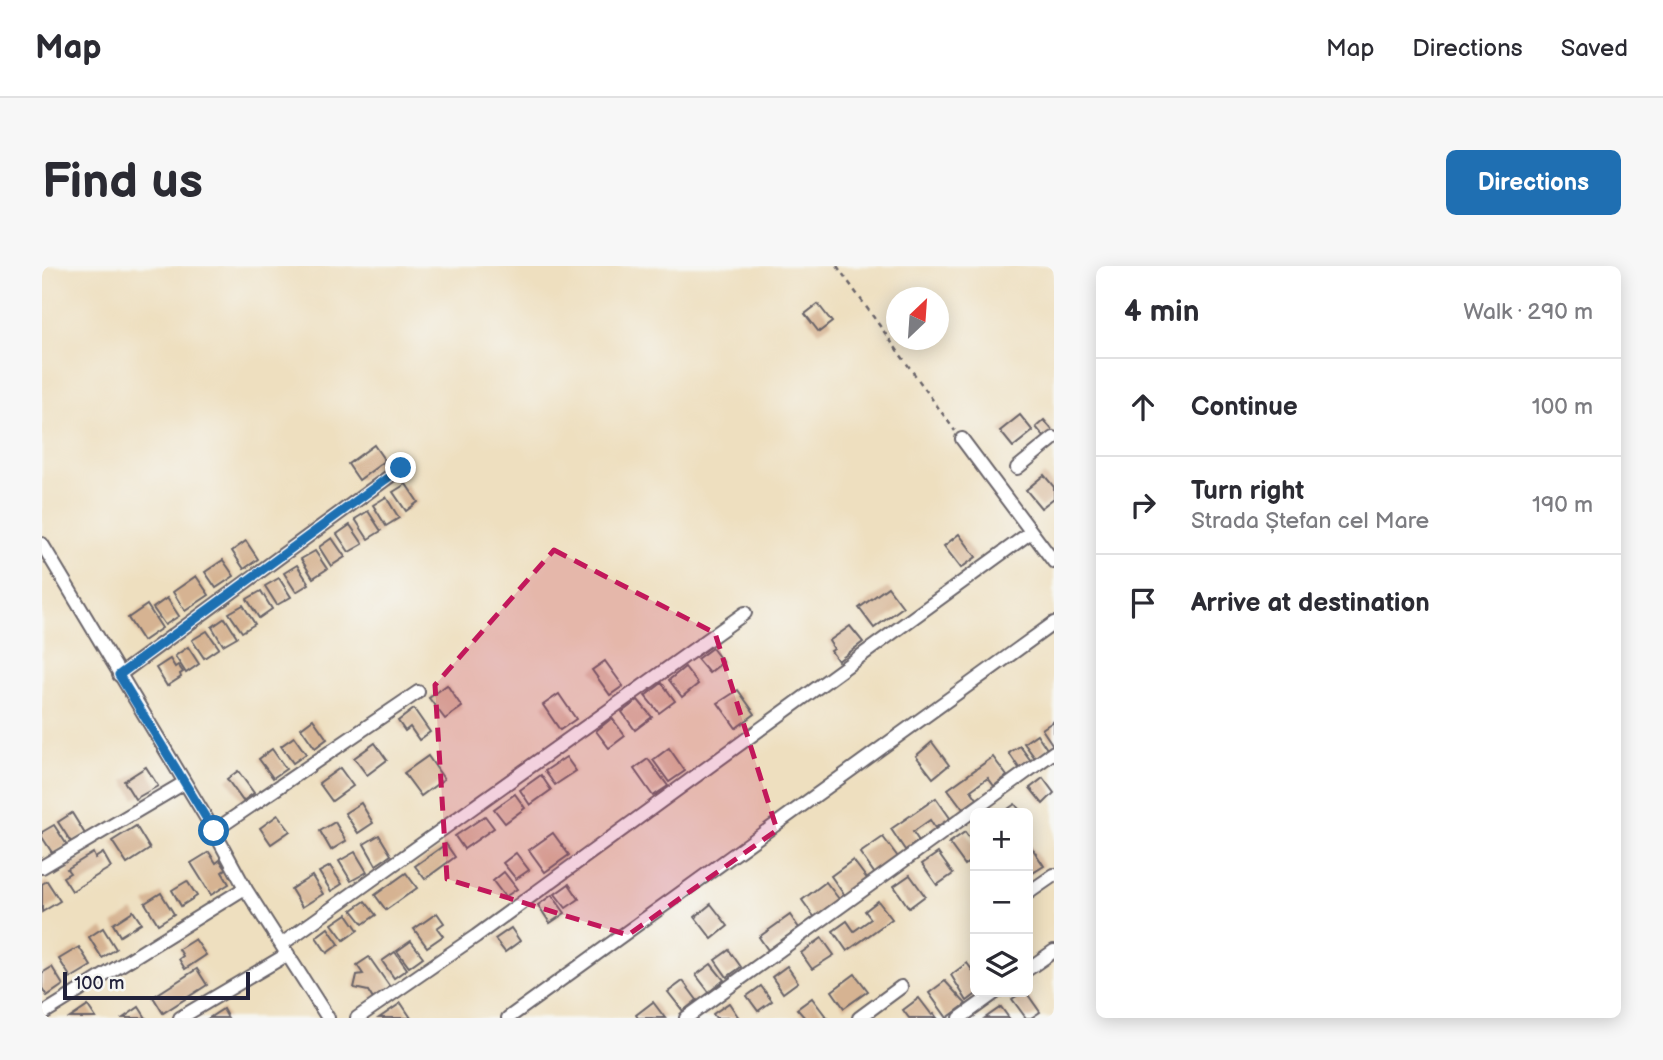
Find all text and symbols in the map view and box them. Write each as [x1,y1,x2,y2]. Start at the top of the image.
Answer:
text: Map [35,28,101,68]
text: Map [1326,34,1374,63]
text: Directions [1412,34,1523,63]
text: Saved [1561,34,1628,63]
button: Directions [1446,150,1621,215]
text: Find us [42,153,203,212]
north arrow [886,287,949,350]
text: 4 min [1124,294,1199,330]
text: Walk · 290 m [1463,298,1593,326]
icon: ahead [1124,388,1162,426]
text: Continue [1191,392,1298,423]
text: 100 m [1532,393,1593,421]
route end [385,452,416,483]
text: Turn right [1191,476,1304,507]
icon: right [1124,486,1162,524]
text: 190 m [1532,491,1593,519]
text: Strada Ștefan cel Mare [1191,507,1429,535]
icon: arrive [1124,584,1162,622]
text: Arrive at destination [1191,588,1430,619]
map controls [970,808,1033,997]
button: + [970,808,1033,871]
route start [198,815,229,846]
button: − [970,871,1033,934]
button: layers [970,934,1033,997]
scale bar [63,969,250,1001]
text: 100 m [74,972,125,995]

